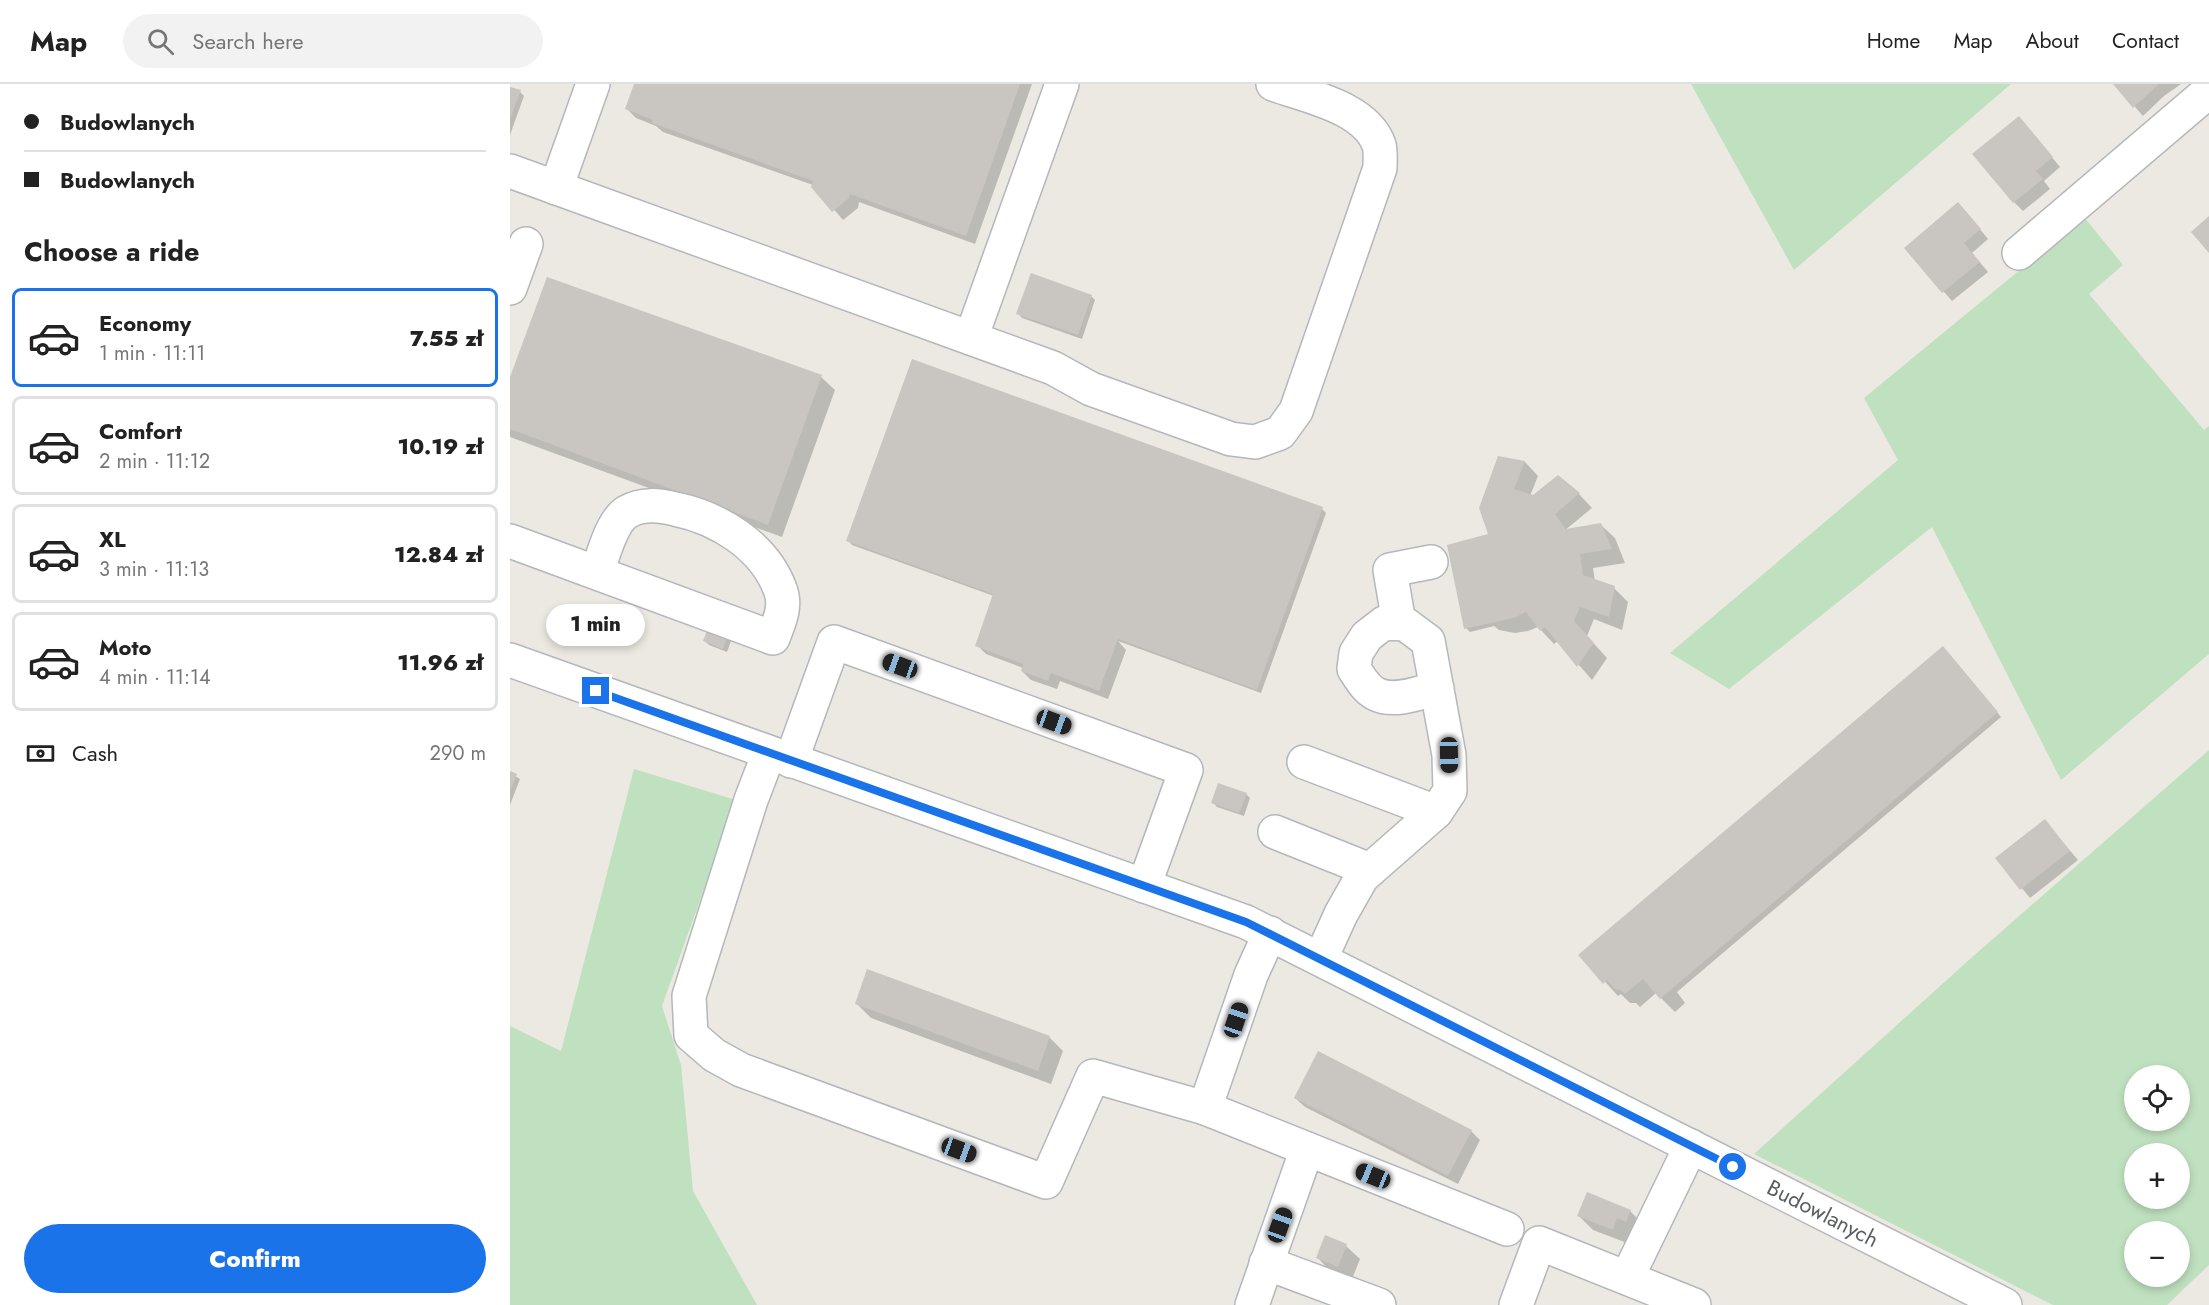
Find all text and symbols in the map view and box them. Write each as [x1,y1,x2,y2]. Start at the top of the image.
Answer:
search box [123,14,543,68]
text: Map [30,21,87,62]
icon: search [144,25,177,58]
text: Search here [192,25,304,57]
text: Home [1867,26,1920,56]
text: Map [1953,26,1993,56]
text: About [2026,26,2079,56]
text: Contact [2112,26,2179,56]
text: Budowlanych [60,106,195,138]
text: Budowlanych [60,164,195,196]
text: Choose a ride [24,232,199,271]
text: Economy [99,307,191,339]
icon: car [27,311,81,365]
text: 7.55 zł [410,322,483,354]
text: 1 min · 11:11 [99,339,205,368]
text: Comfort [99,415,182,447]
icon: car [27,419,81,473]
text: 10.19 zł [398,430,483,462]
text: 2 min · 11:12 [99,447,210,476]
text: XL [99,523,126,555]
icon: car [27,527,81,581]
text: 12.84 zł [394,538,483,570]
text: 3 min · 11:13 [99,555,209,584]
callout: 1 min [546,604,646,646]
text: 1 min [570,610,621,639]
text: Moto [99,631,152,663]
icon: car [27,635,81,689]
text: 11.96 zł [397,646,483,678]
car [880,651,920,681]
text: 4 min · 11:14 [99,663,211,692]
route end [582,677,609,704]
car [1034,707,1074,737]
icon: cash [24,737,57,770]
text: Cash [72,737,118,769]
car [1440,737,1458,773]
text: 290 m [430,739,486,768]
car [1222,1000,1250,1040]
map controls [2124,1065,2190,1287]
button: locate [2124,1065,2190,1131]
car [939,1135,979,1165]
button: + [2124,1143,2190,1209]
route start [1719,1153,1746,1180]
car [1353,1161,1393,1191]
street label: Budowlanych [1762,1171,1884,1255]
car [1265,1205,1295,1245]
button: − [2124,1221,2190,1287]
button: Confirm [24,1224,486,1293]

